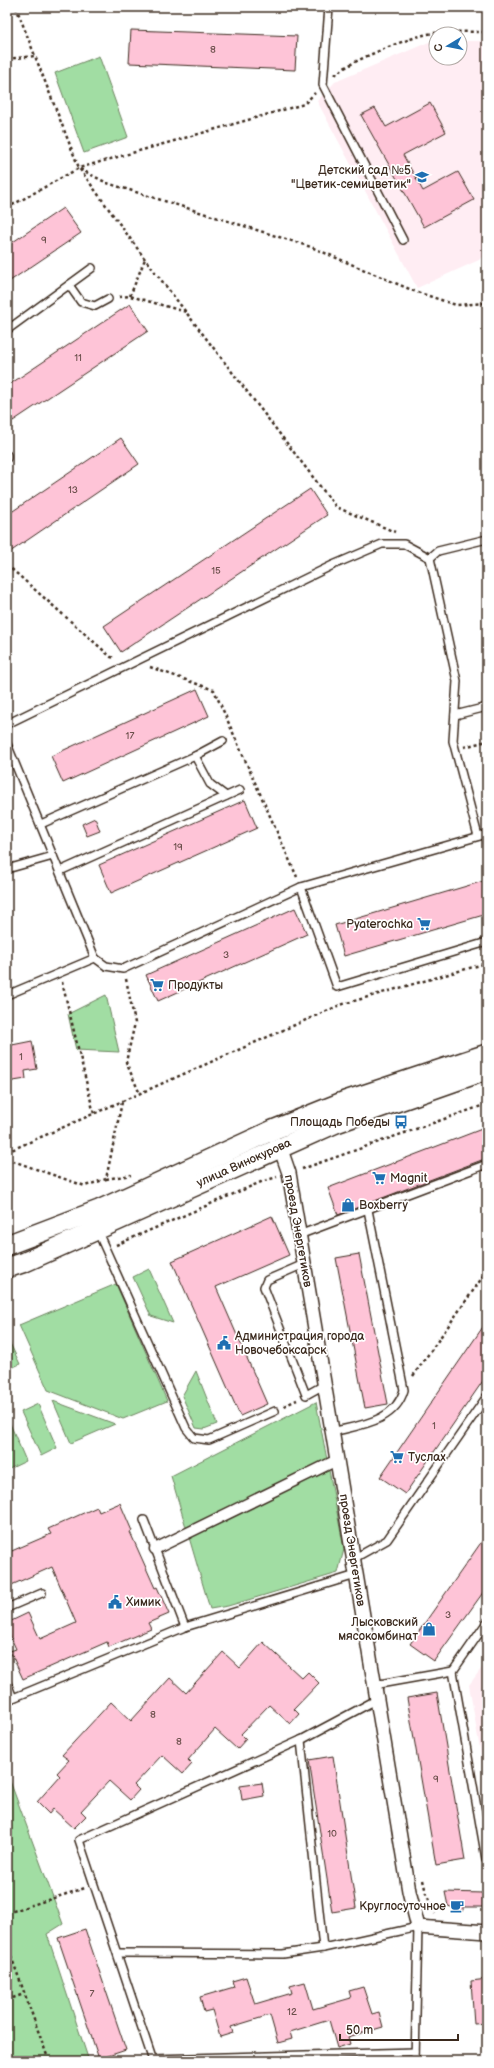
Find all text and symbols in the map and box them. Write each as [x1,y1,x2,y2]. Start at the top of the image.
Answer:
north arrow [428,26,468,66]
text: С [432,42,446,53]
house number: 8 [210,44,216,56]
place label: Детский сад №5 "Цветик-семицветик" [291,163,411,192]
school or university icon: Детский сад №5 "Цветик-семицветик" [414,169,430,185]
house number: 9 [41,234,47,246]
house number: 11 [74,352,82,364]
house number: 13 [68,484,78,496]
house number: 15 [211,565,221,577]
house number: 17 [126,730,134,742]
house number: 19 [173,841,183,853]
supermarket icon: Pyaterochka [416,916,432,932]
place label: Pyaterochka [346,917,413,932]
house number: 3 [223,949,229,961]
supermarket icon: Продукты [149,977,165,993]
place label: Продукты [168,978,223,993]
house number: 1 [19,1051,23,1063]
bus stop icon: Площадь Победы [393,1114,409,1130]
place label: Площадь Победы [290,1115,390,1130]
street label: улица Винокурова [194,1135,294,1191]
supermarket icon: Magnit [371,1170,387,1186]
place label: Magnit [390,1171,428,1186]
street label: проезд Энергетиков [281,1174,315,1289]
shop icon: Boxberry [340,1197,356,1213]
place label: Boxberry [359,1198,408,1213]
place label: Администрация города Новочебоксарск [234,1329,364,1358]
public building icon: Администрация города Новочебоксарск [216,1335,232,1351]
house number: 1 [432,1420,436,1432]
supermarket icon: Туслах [389,1449,405,1465]
place label: Туслах [408,1450,446,1465]
street label: проезд Энергетиков [336,1493,368,1608]
public building icon: Химик [107,1594,123,1610]
place label: Химик [126,1595,162,1610]
house number: 3 [445,1609,451,1621]
place label: Лысковский мясокомбинат [338,1615,418,1644]
shop icon: Лысковский мясокомбинат [421,1621,437,1637]
house number: 8 [150,1709,156,1721]
house number: 8 [176,1736,182,1748]
house number: 9 [433,1773,439,1785]
house number: 10 [327,1828,337,1840]
cafe icon: Круглосуточное [449,1898,465,1914]
place label: Круглосуточное [359,1899,446,1914]
house number: 7 [90,1988,95,2000]
house number: 12 [287,2006,297,2018]
scale bar [340,2016,458,2042]
text: 50 m [346,2023,373,2038]

